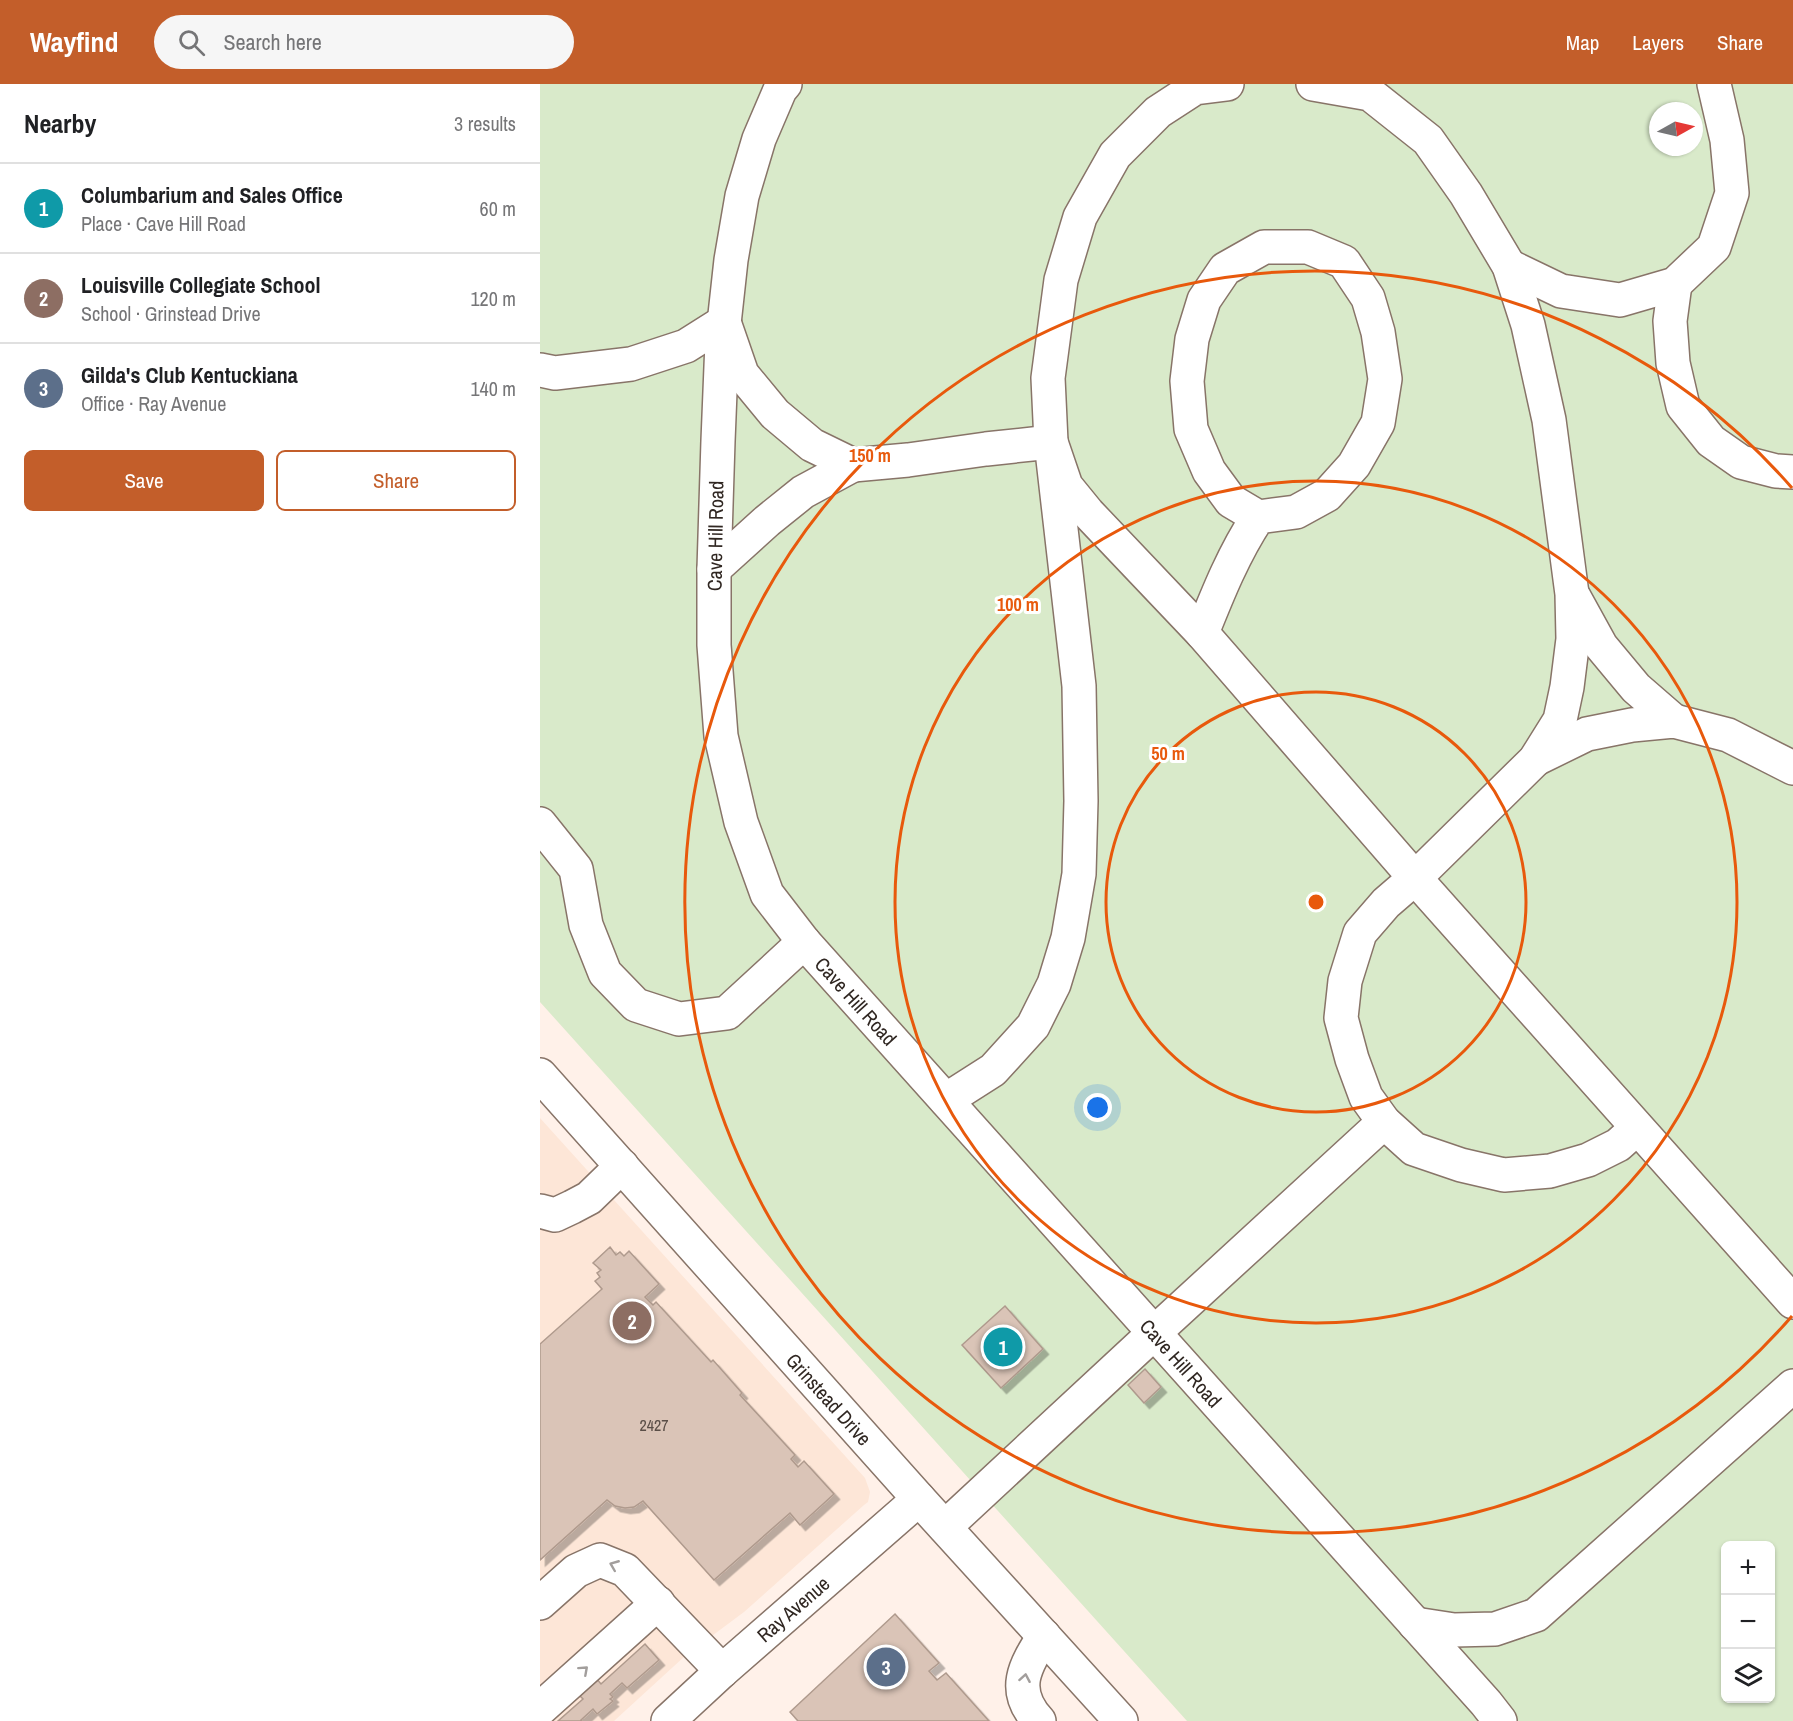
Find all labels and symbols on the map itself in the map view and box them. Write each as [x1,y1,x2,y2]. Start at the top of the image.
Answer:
north arrow [1649,102,1703,156]
text: 150 m [849,443,891,468]
street label: Cave Hill Road [701,481,729,591]
text: 100 m [997,592,1039,617]
text: 50 m [1151,741,1185,766]
centre of rings [1306,892,1326,912]
street label: Cave Hill Road [809,951,903,1051]
your location [1083,1093,1112,1122]
pin: 2 [612,1298,652,1344]
street label: Cave Hill Road [1134,1313,1228,1413]
pin: 1 [984,1324,1022,1370]
street label: Grinstead Drive [780,1347,878,1451]
house number: 2427 [639,1414,669,1436]
one-way arrow [609,1560,620,1572]
street label: Ray Avenue [751,1570,835,1648]
pin: 3 [866,1644,906,1690]
one-way arrow [577,1666,587,1677]
one-way arrow [1018,1674,1031,1684]

